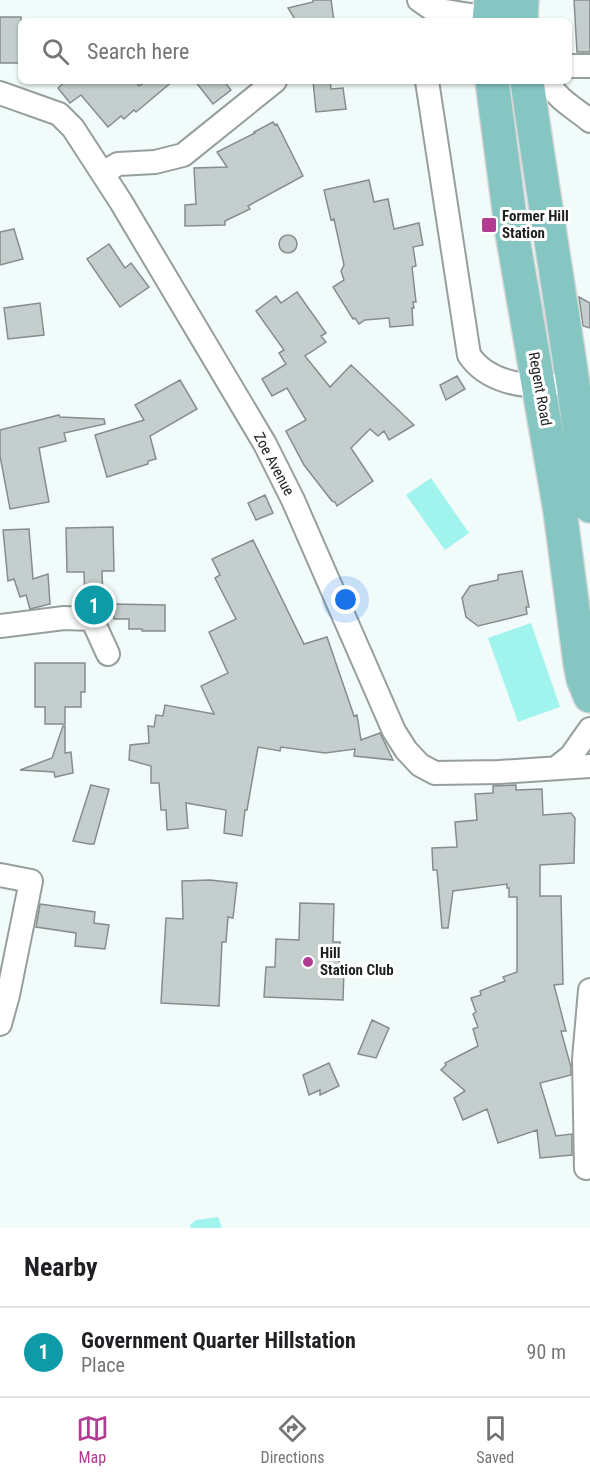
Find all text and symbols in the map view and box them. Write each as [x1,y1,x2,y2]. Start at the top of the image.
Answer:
search box [18,18,572,84]
icon: search [39,35,72,68]
text: Search here [87,39,189,64]
place label: Former Hill Station [502,207,569,242]
marker: Former Hill Station [480,216,498,234]
street label: Regent Road [525,351,555,427]
street label: Zoe Avenue [250,429,298,499]
pin: 1 [74,582,113,628]
your location [331,585,360,614]
place label: Hill Station Club [320,944,394,979]
marker: Hill Station Club [301,955,315,969]
text: Nearby [24,1252,98,1282]
text: Government Quarter Hillstation [81,1328,356,1353]
text: 1 [38,1340,49,1364]
text: 90 m [527,1340,566,1364]
text: Place [81,1353,125,1377]
tab: Map [76,1412,109,1467]
tab: Directions [261,1412,324,1467]
tab: Saved [476,1412,514,1467]

